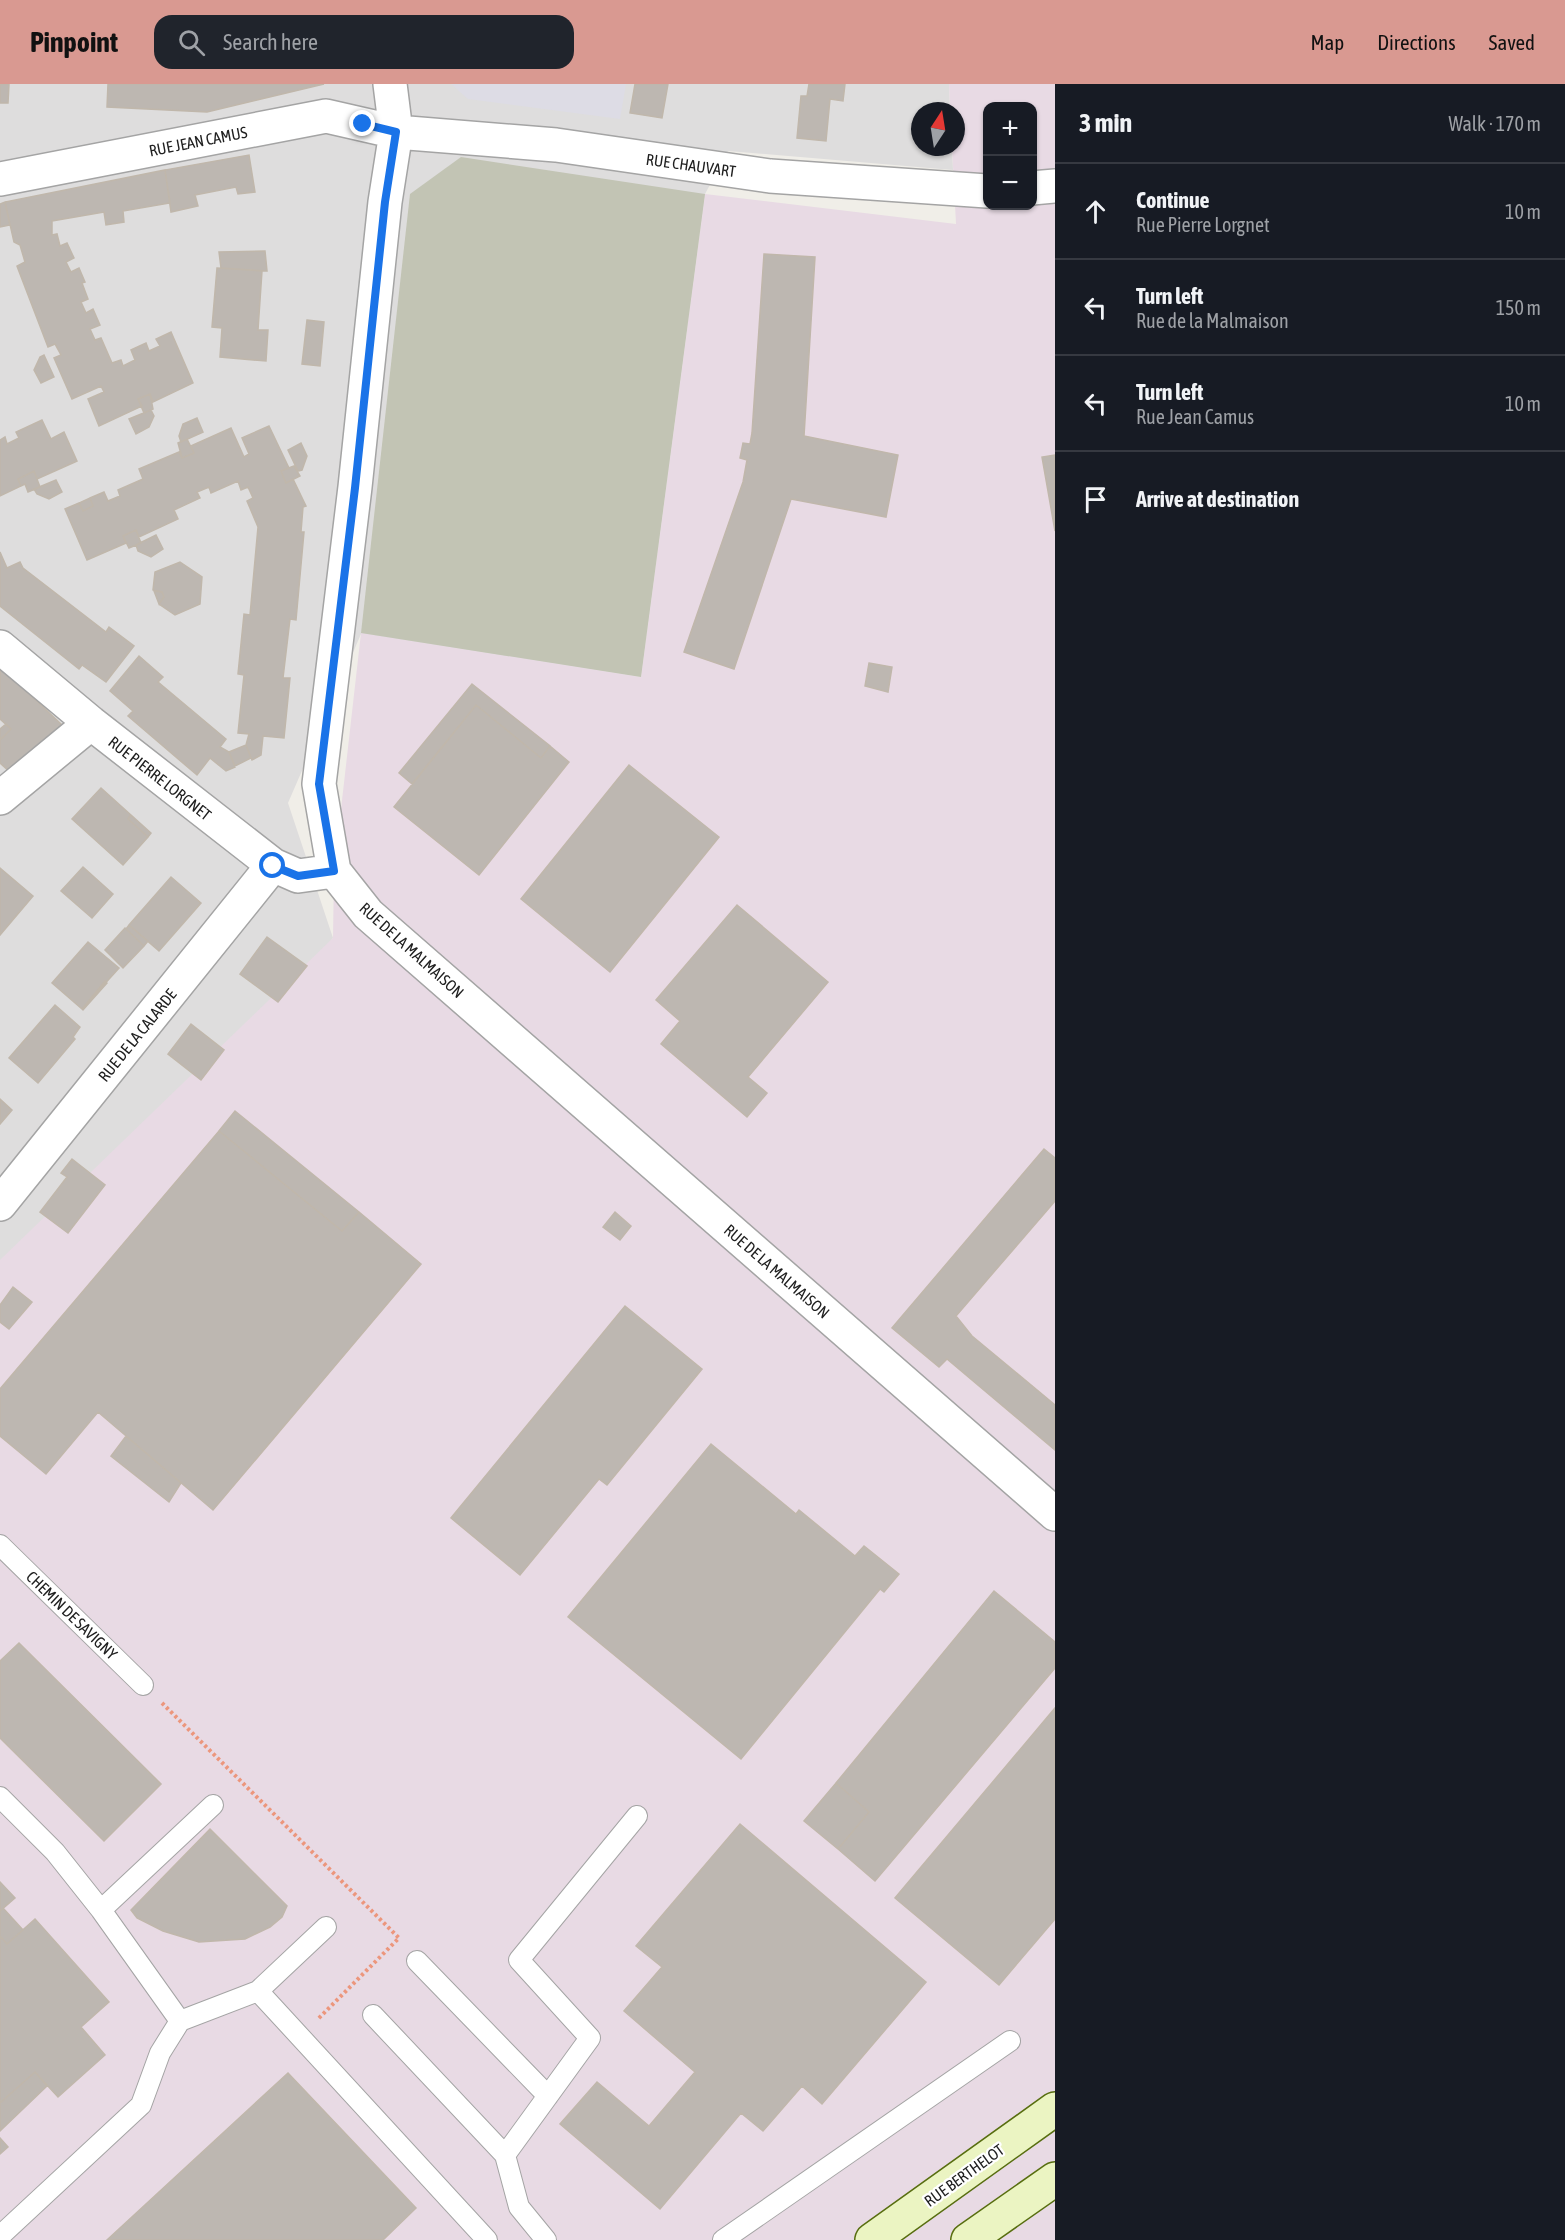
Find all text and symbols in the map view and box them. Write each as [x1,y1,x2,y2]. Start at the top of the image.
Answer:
search box [154,15,574,69]
text: Pinpoint [30,26,118,58]
icon: search [175,26,208,59]
text: Search here [223,29,318,55]
text: Map [1310,30,1344,54]
text: Directions [1377,30,1456,54]
text: Saved [1489,30,1535,54]
north arrow [911,102,965,156]
map controls [983,102,1037,210]
button: + [983,102,1037,156]
text: 3 min [1079,108,1132,138]
route end [349,110,375,136]
text: Walk · 170 m [1449,112,1541,135]
street label: RUE JEAN CAMUS [147,123,249,159]
street label: RUE CHAUVART [645,150,737,180]
button: − [983,156,1037,210]
text: Continue [1136,187,1210,213]
icon: ahead [1079,195,1112,228]
text: 10 m [1505,200,1541,223]
text: Rue Pierre Lorgnet [1136,213,1270,236]
text: Turn left [1136,283,1203,309]
icon: left [1079,291,1112,324]
text: 150 m [1496,296,1541,319]
text: Rue de la Malmaison [1136,309,1289,332]
text: Turn left [1136,379,1203,405]
icon: left [1079,387,1112,420]
text: 10 m [1505,392,1541,415]
text: Rue Jean Camus [1136,405,1254,428]
icon: arrive [1079,483,1112,516]
text: Arrive at destination [1136,486,1299,512]
street label: RUE PIERRE LORGNET [105,732,215,824]
route start [259,852,285,878]
street label: RUE DE LA MALMAISON [356,899,468,1001]
street label: RUE DE LA CALARDE [94,985,180,1085]
street label: RUE DE LA MALMAISON [721,1220,833,1322]
street label: CHEMIN DE SAVIGNY [23,1567,122,1663]
street label: RUE BERTHELOT [921,2140,1007,2210]

